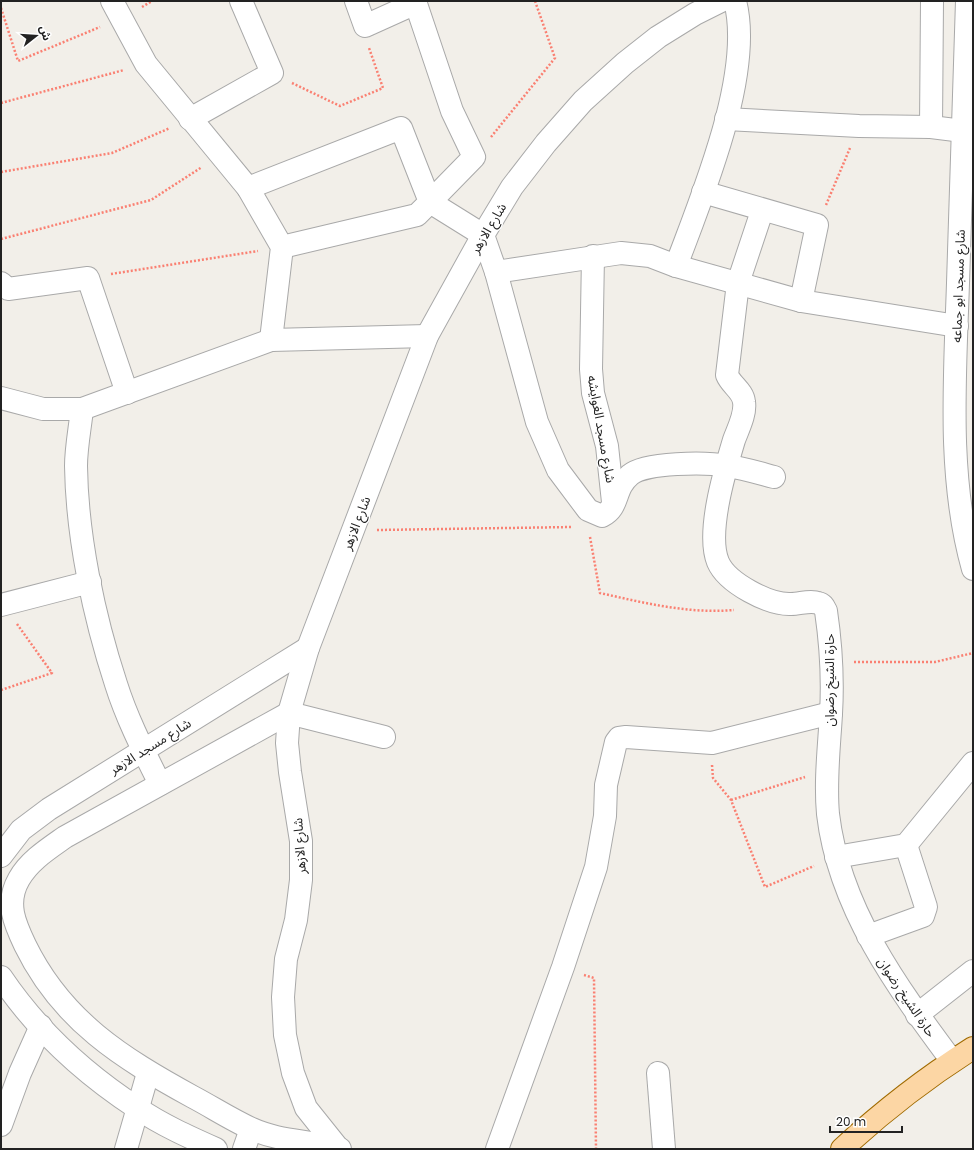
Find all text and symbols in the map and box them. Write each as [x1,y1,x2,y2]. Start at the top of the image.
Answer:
north arrow [16,16,56,56]
text: ش [36,24,55,43]
street label: شارع الازهر [465,199,512,259]
street label: شارع مسجد ابو جماعه [947,229,971,343]
street label: شارع مسجد الغوايشه [582,374,620,485]
street label: شارع الازهر [337,493,376,554]
street label: حارة الشيخ رضوان [820,633,840,726]
street label: شارع مسجد الازهر [105,714,195,780]
street label: شارع الازهر [288,817,312,876]
street label: حارة الشيخ رضوان [872,953,941,1042]
scale bar [830,1108,902,1134]
text: 20 m [836,1113,866,1130]

